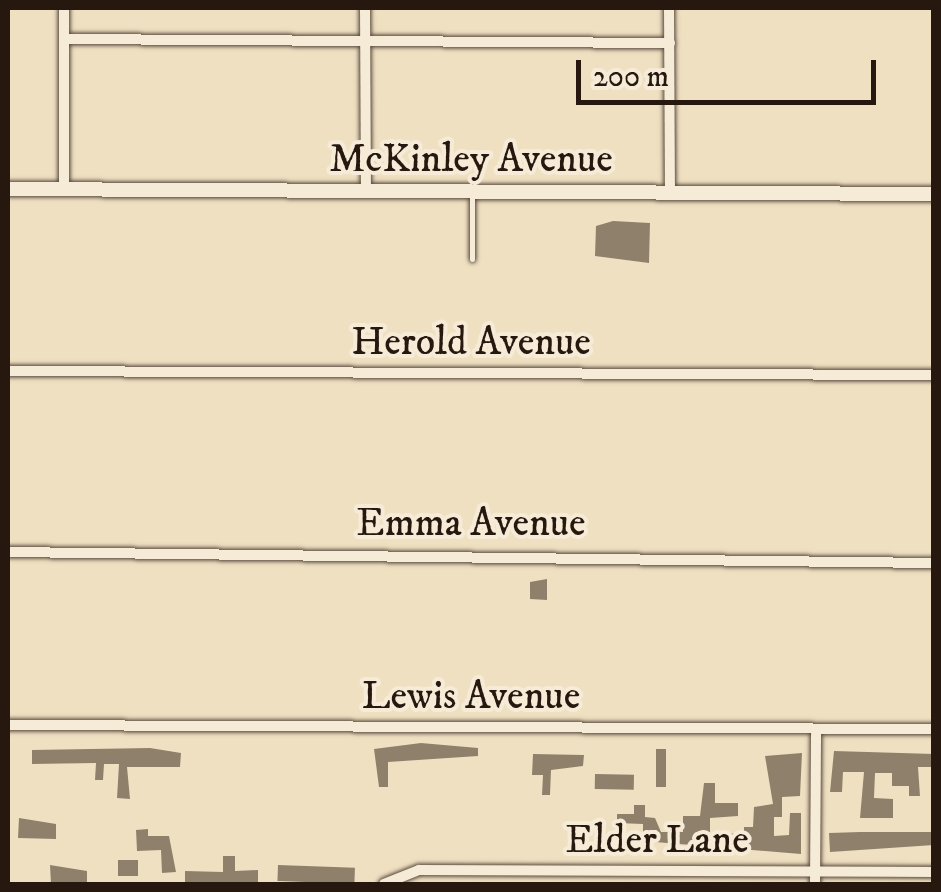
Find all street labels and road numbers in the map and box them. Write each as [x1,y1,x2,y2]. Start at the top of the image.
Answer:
street label: McKinley Avenue [329,136,613,184]
street label: Herold Avenue [351,319,591,367]
street label: Emma Avenue [356,500,586,548]
street label: Lewis Avenue [362,673,580,721]
street label: Elder Lane [565,817,749,865]

